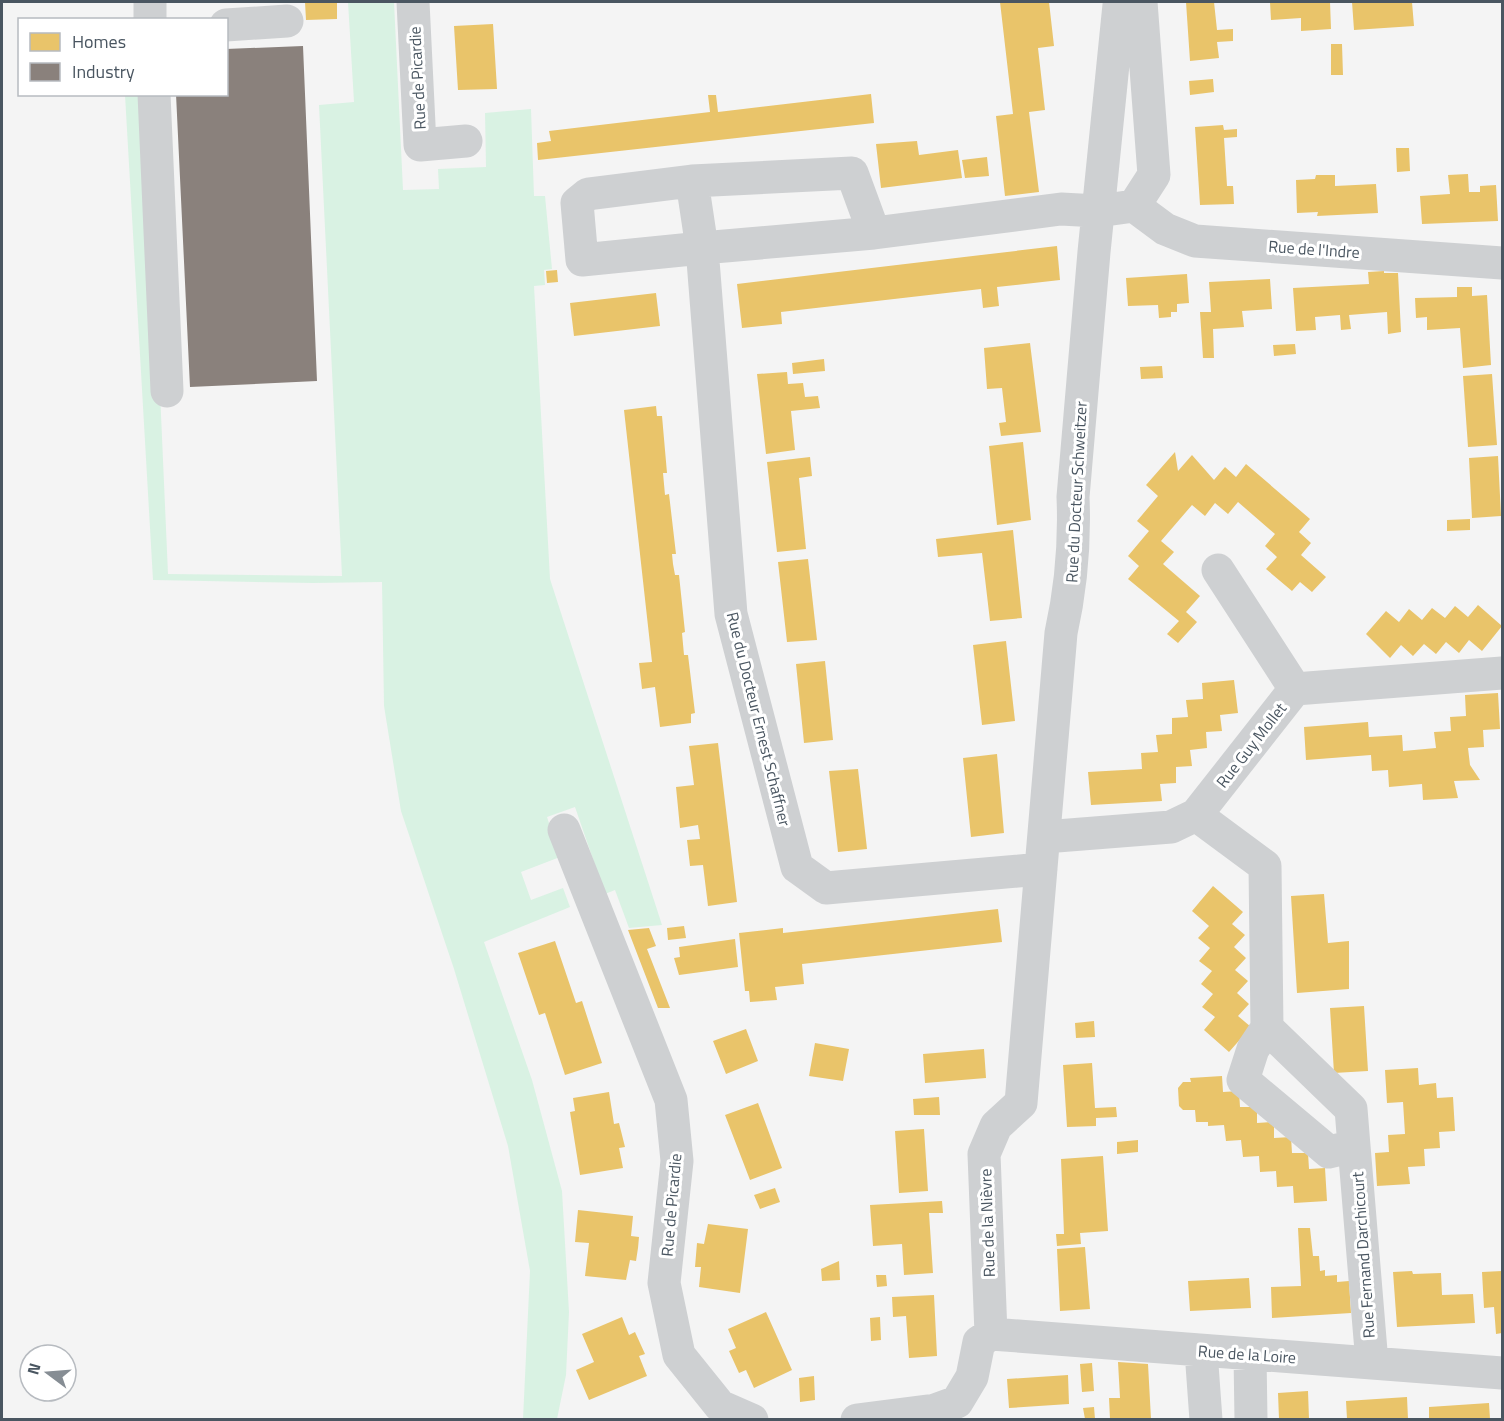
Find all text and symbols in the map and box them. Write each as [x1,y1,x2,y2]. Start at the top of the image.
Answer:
legend [18,18,228,96]
street label: Rue de Picardie [402,26,432,130]
text: Homes [72,28,126,55]
text: Industry [72,58,135,85]
street label: Rue de l'Indre [1268,234,1360,264]
street label: Rue du Docteur Schweitzer [1059,400,1093,583]
street label: Rue du Docteur Ernest Schaffner [721,609,797,829]
street label: Rue Guy Mollet [1210,697,1292,793]
street label: Rue de Picardie [655,1152,687,1258]
street label: Rue de la Nièvre [973,1168,1001,1278]
street label: Rue Fernand Darchicourt [1345,1171,1381,1339]
street label: Rue de la Loire [1197,1339,1297,1369]
north arrow [18,1343,78,1403]
text: N [21,1360,47,1378]

